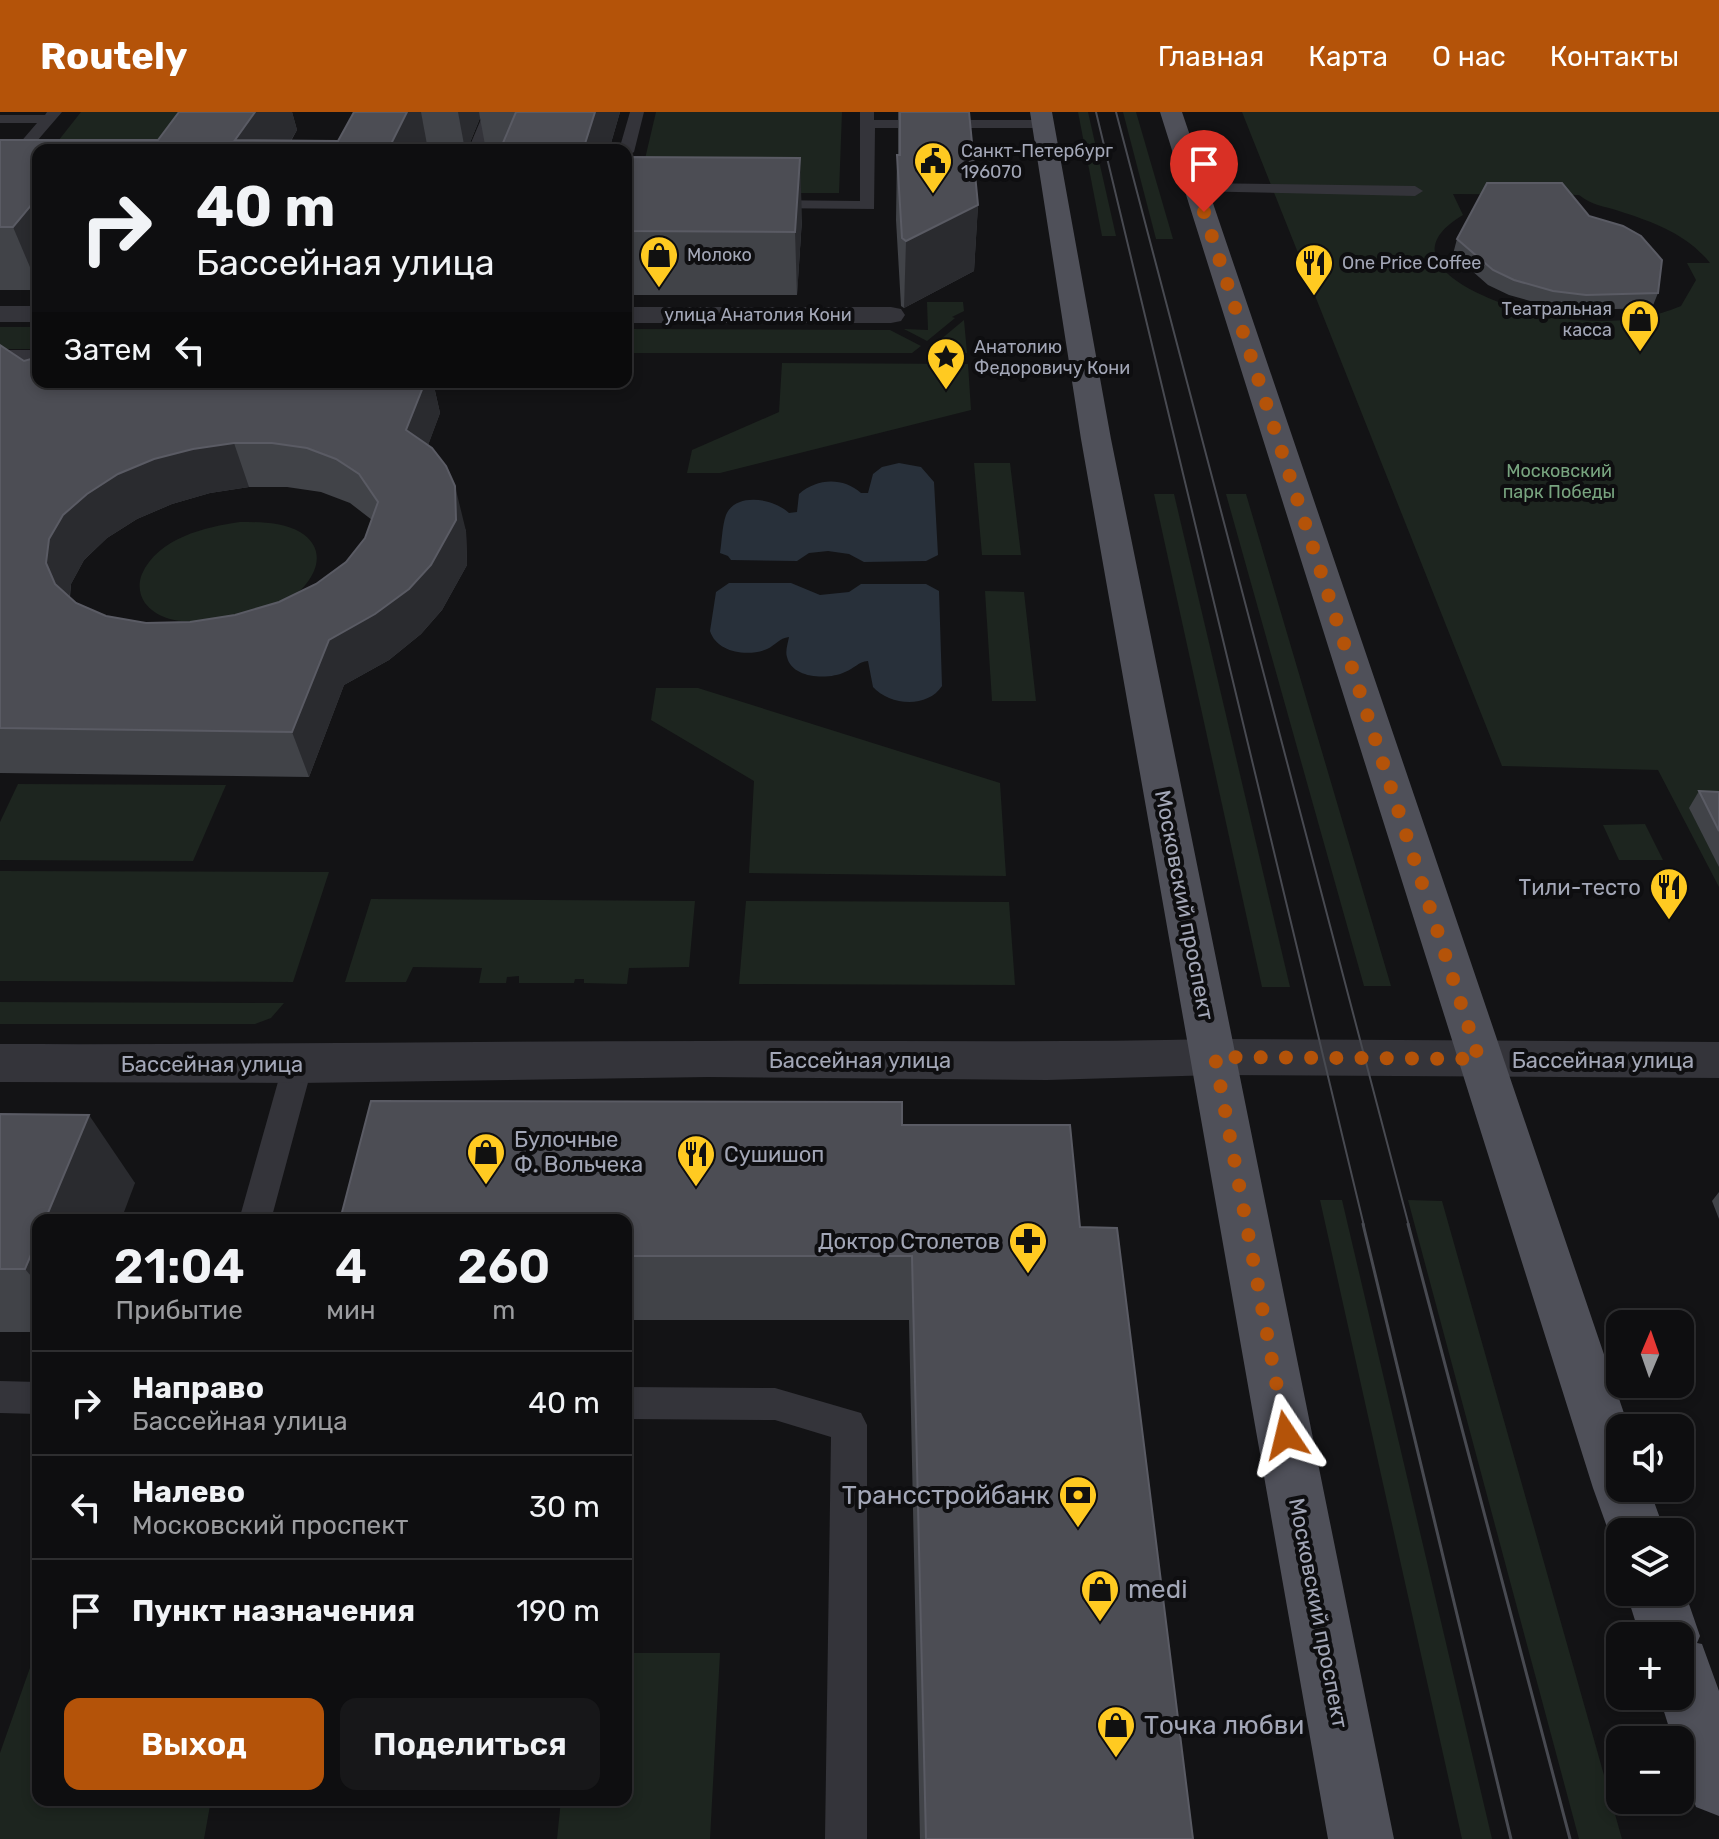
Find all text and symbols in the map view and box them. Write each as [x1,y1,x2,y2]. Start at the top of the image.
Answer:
text: Routely [40,33,187,79]
text: Главная [1158,40,1264,73]
text: Карта [1308,40,1388,73]
text: О нас [1432,40,1506,73]
text: Контакты [1550,40,1679,73]
pin [1170,130,1238,212]
public building icon: Санкт-Петербург 196070 [912,140,954,195]
place label: Санкт-Петербург 196070 [961,140,1113,183]
icon: arrive [1182,142,1226,186]
text: 40 m [196,174,336,240]
icon: right [64,176,168,280]
shop icon: Молоко [638,234,680,289]
text: Бассейная улица [196,241,495,284]
restaurant icon: One Price Coffee [1293,242,1335,297]
place label: Молоко [687,244,752,266]
place label: One Price Coffee [1342,252,1481,274]
place label: Театральная касса [1502,298,1612,341]
shop icon: Театральная касса [1619,298,1661,353]
street label: улица Анатолия Кони [664,304,852,326]
icon: left [168,328,212,372]
text: Затем [64,332,152,368]
place icon: Анатолию Федоровичу Кони [925,336,967,391]
place label: Анатолию Федоровичу Кони [974,336,1130,379]
park label: Московский парк Победы [1503,460,1615,503]
street label: Московский проспект [1149,788,1220,1022]
restaurant icon: Тили-тесто [1648,866,1690,921]
place label: Тили-тесто [1518,874,1641,901]
street label: Бассейная улица [769,1047,951,1074]
street label: Бассейная улица [1512,1047,1694,1074]
street label: Бассейная улица [121,1051,303,1078]
place label: Булочные Ф. Вольчека [514,1126,643,1178]
shop icon: Булочные Ф. Вольчека [465,1131,507,1186]
restaurant icon: Сушишоп [675,1133,717,1188]
place label: Сушишоп [724,1141,824,1168]
pharmacy icon: Доктор Столетов [1007,1220,1049,1275]
place label: Доктор Столетов [818,1228,1000,1255]
text: 21:04 [114,1238,245,1295]
text: 4 [335,1238,367,1295]
text: 260 [457,1238,550,1295]
text: Прибытие [116,1295,243,1326]
text: мин [326,1295,376,1326]
text: m [492,1295,515,1326]
north arrow [1606,1310,1694,1398]
map controls [1606,1310,1694,1814]
text: Направо [132,1370,264,1406]
icon: right [64,1381,108,1425]
text: 40 m [528,1385,600,1421]
position arrow [1244,1393,1328,1477]
text: Бассейная улица [132,1406,348,1437]
button: sound [1606,1414,1694,1502]
text: Налево [132,1474,245,1510]
bank icon: Трансстройбанк [1057,1474,1099,1529]
place label: Трансстройбанк [842,1480,1050,1511]
icon: left [64,1485,108,1529]
text: 30 m [529,1489,600,1525]
street label: Московский проспект [1283,1496,1354,1730]
text: Московский проспект [132,1510,408,1541]
button: layers [1606,1518,1694,1606]
shop icon: medi [1079,1568,1121,1623]
place label: medi [1128,1574,1187,1605]
icon: arrive [64,1589,108,1633]
text: Пункт назначения [132,1593,415,1629]
text: 190 m [516,1593,600,1629]
button: + [1606,1622,1694,1710]
button: Выход [64,1698,324,1790]
button: Поделиться [340,1698,600,1790]
shop icon: Точка любви [1095,1704,1137,1759]
place label: Точка любви [1144,1710,1304,1741]
button: − [1606,1726,1694,1814]

